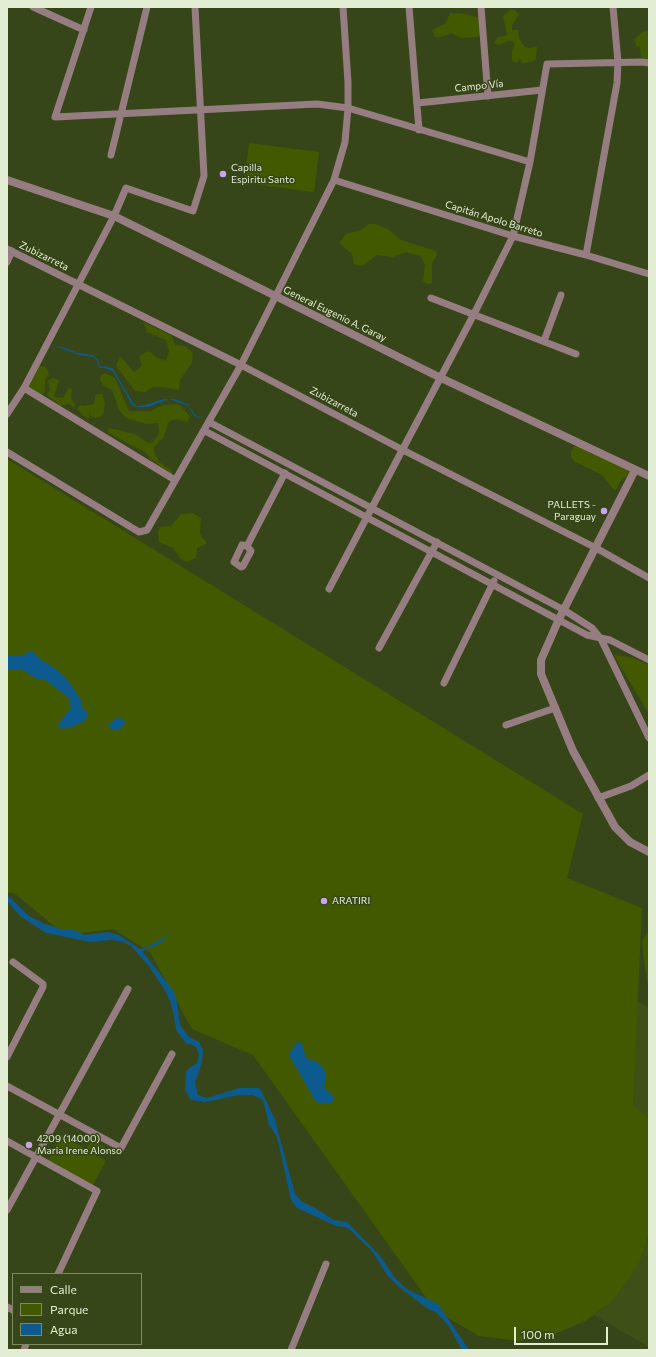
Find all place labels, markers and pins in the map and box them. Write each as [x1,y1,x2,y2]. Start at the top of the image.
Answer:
place label: Capilla Espiritu Santo [231,162,295,186]
marker: Capilla Espiritu Santo [218,169,228,179]
place label: PALLETS - Paraguay [548,499,596,522]
marker: PALLETS - Paraguay [599,506,609,516]
place label: ARATIRI [332,895,370,907]
marker: ARATIRI [319,896,329,906]
place label: 4209 (14000) Maria Irene Alonso [37,1133,122,1156]
marker: 4209 (14000) Maria Irene Alonso [24,1140,34,1150]

